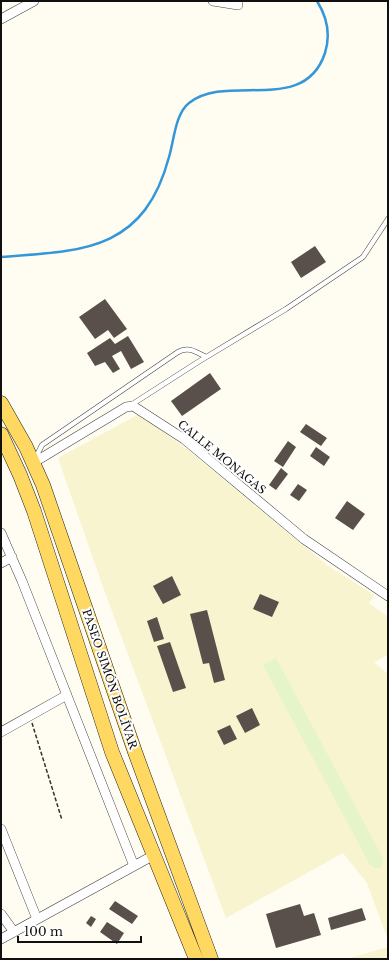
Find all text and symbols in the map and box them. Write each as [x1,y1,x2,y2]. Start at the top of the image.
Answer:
street label: CALLE MONAGAS [175,417,269,497]
street label: PASEO SIMÓN BOLÍVAR [79,607,141,751]
scale bar [18,918,141,944]
text: 100 m [24,924,63,939]

